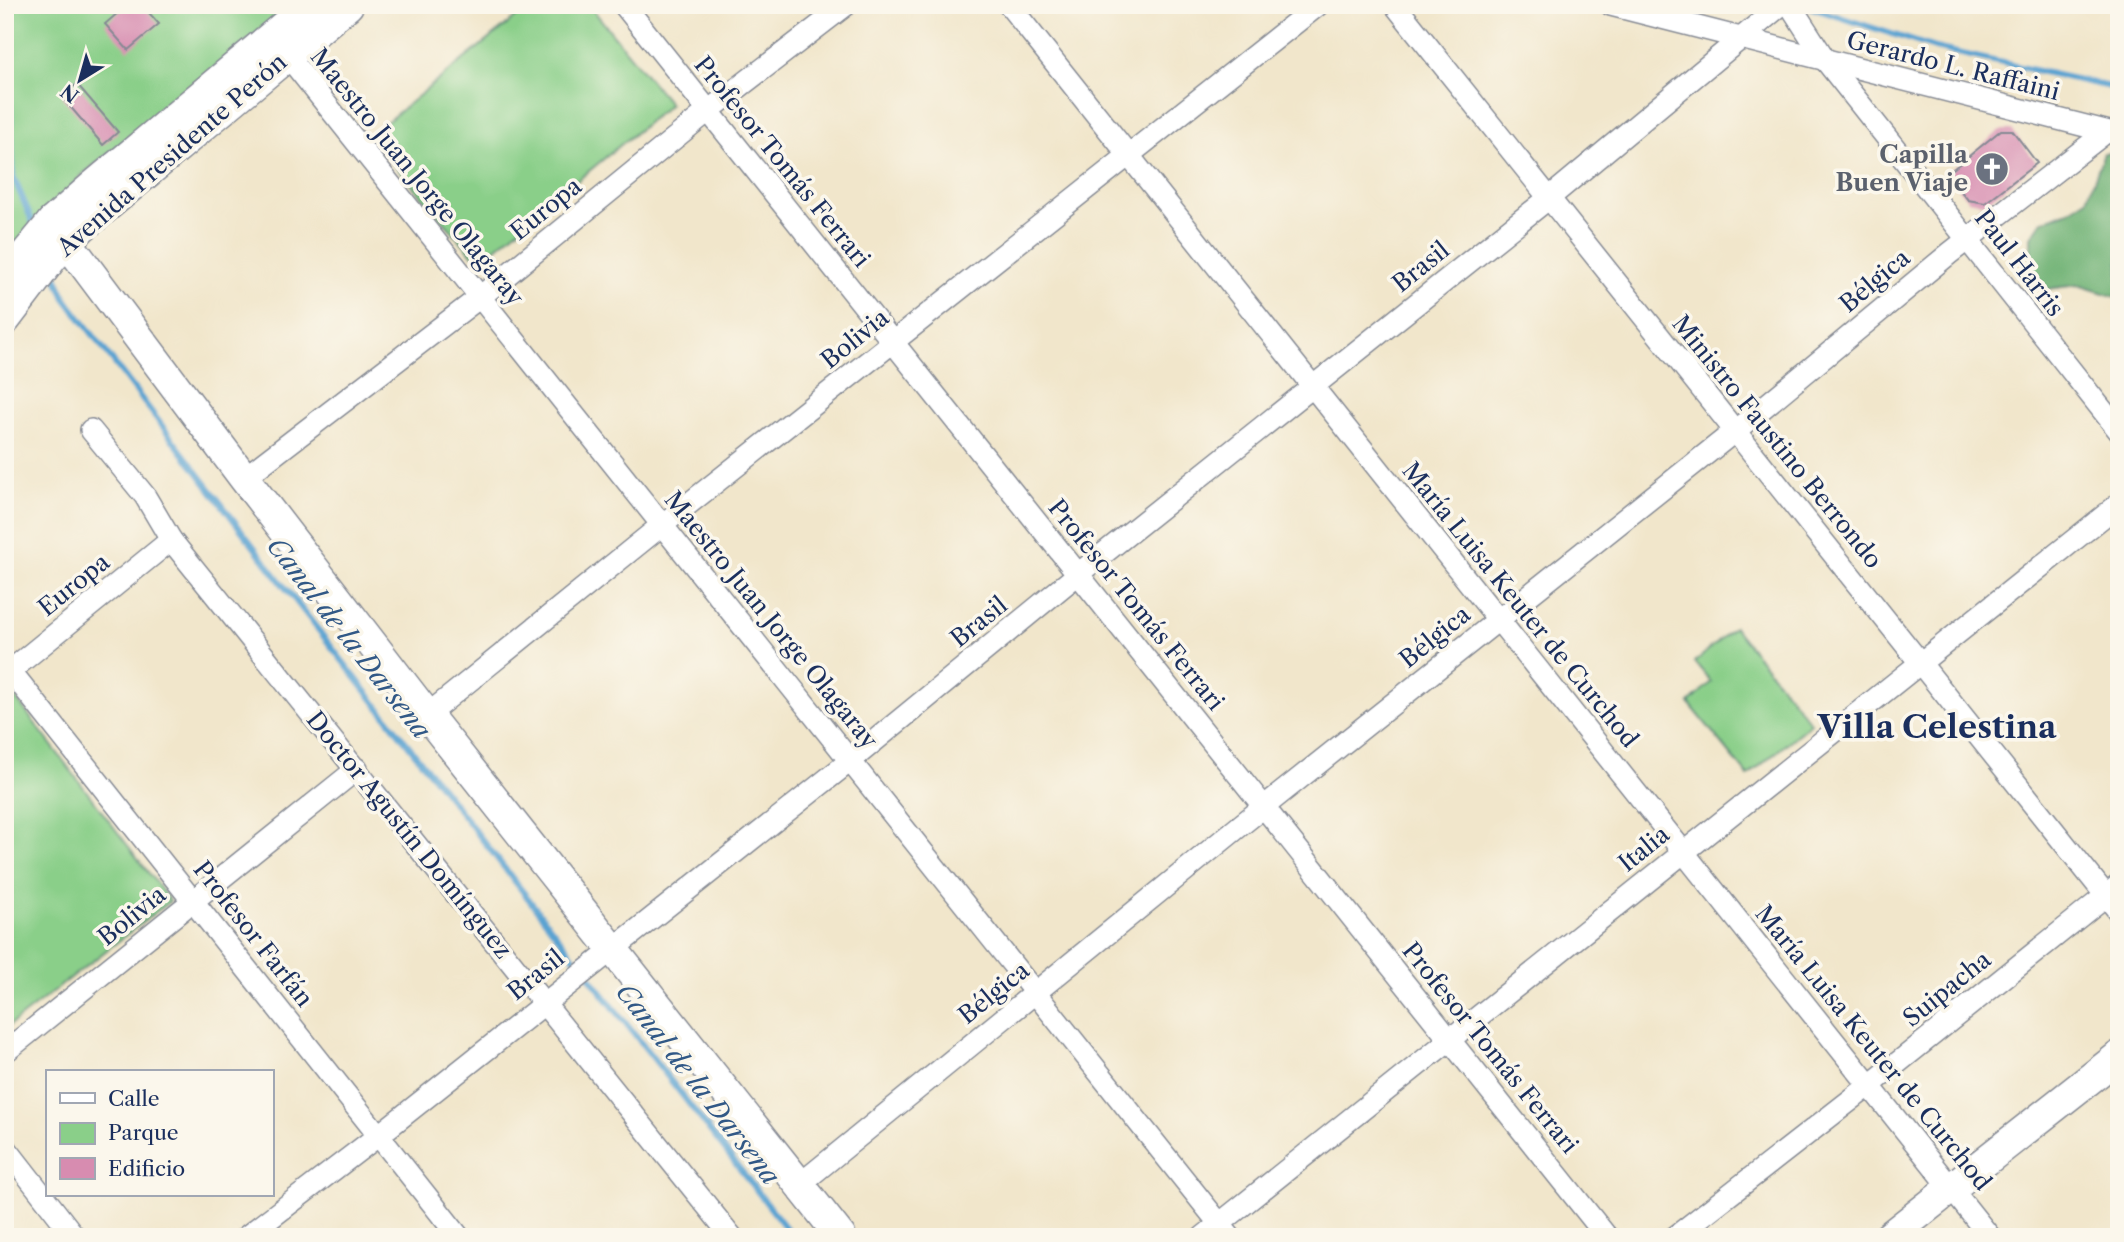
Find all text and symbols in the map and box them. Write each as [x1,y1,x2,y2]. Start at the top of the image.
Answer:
street label: Gerardo L. Raffaini [1844,25,2063,106]
street label: Maestro Juan Jorge Olagaray [305,42,531,312]
north arrow [46,46,116,116]
street label: Avenida Presidente Perón [50,47,292,263]
street label: Profesor Tomás Ferrari [688,50,876,273]
text: N [57,79,84,107]
place label: Capilla Buen Viaje [1835,140,1969,197]
church icon: Capilla Buen Viaje [1973,150,2011,188]
street label: Europa [504,171,587,246]
street label: Paul Harris [1969,204,2070,322]
street label: Brasil [1387,235,1455,298]
street label: Bélgica [1834,243,1916,318]
street label: Bolivia [815,302,895,375]
street label: Ministro Faustino Berrondo [1666,309,1888,574]
street label: María Luisa Keuter de Curchod [1396,456,1645,753]
street label: Maestro Juan Jorge Olagaray [659,485,885,755]
street label: Profesor Tomás Ferrari [1042,493,1230,716]
water label: Canal de la Darsena [260,531,438,746]
street label: Europa [32,547,115,622]
street label: Brasil [945,590,1013,653]
street label: Bélgica [1393,599,1476,674]
street label: Doctor Agustín Domínguez [301,705,518,964]
district label: Villa Celestina [1816,707,2057,746]
street label: Italia [1612,819,1675,878]
street label: Profesor Farfán [187,855,319,1012]
street label: Bolivia [92,879,172,952]
street label: María Luisa Keuter de Curchod [1749,899,1998,1196]
street label: Profesor Tomás Ferrari [1396,936,1584,1159]
street label: Brasil [502,943,570,1006]
street label: Suipacha [1897,944,1997,1033]
street label: Bélgica [952,955,1035,1030]
water label: Canal de la Darsena [609,977,787,1192]
legend [46,1070,273,1196]
text: Calle [108,1086,160,1111]
text: Parque [108,1120,179,1145]
text: Edificio [108,1156,185,1181]

